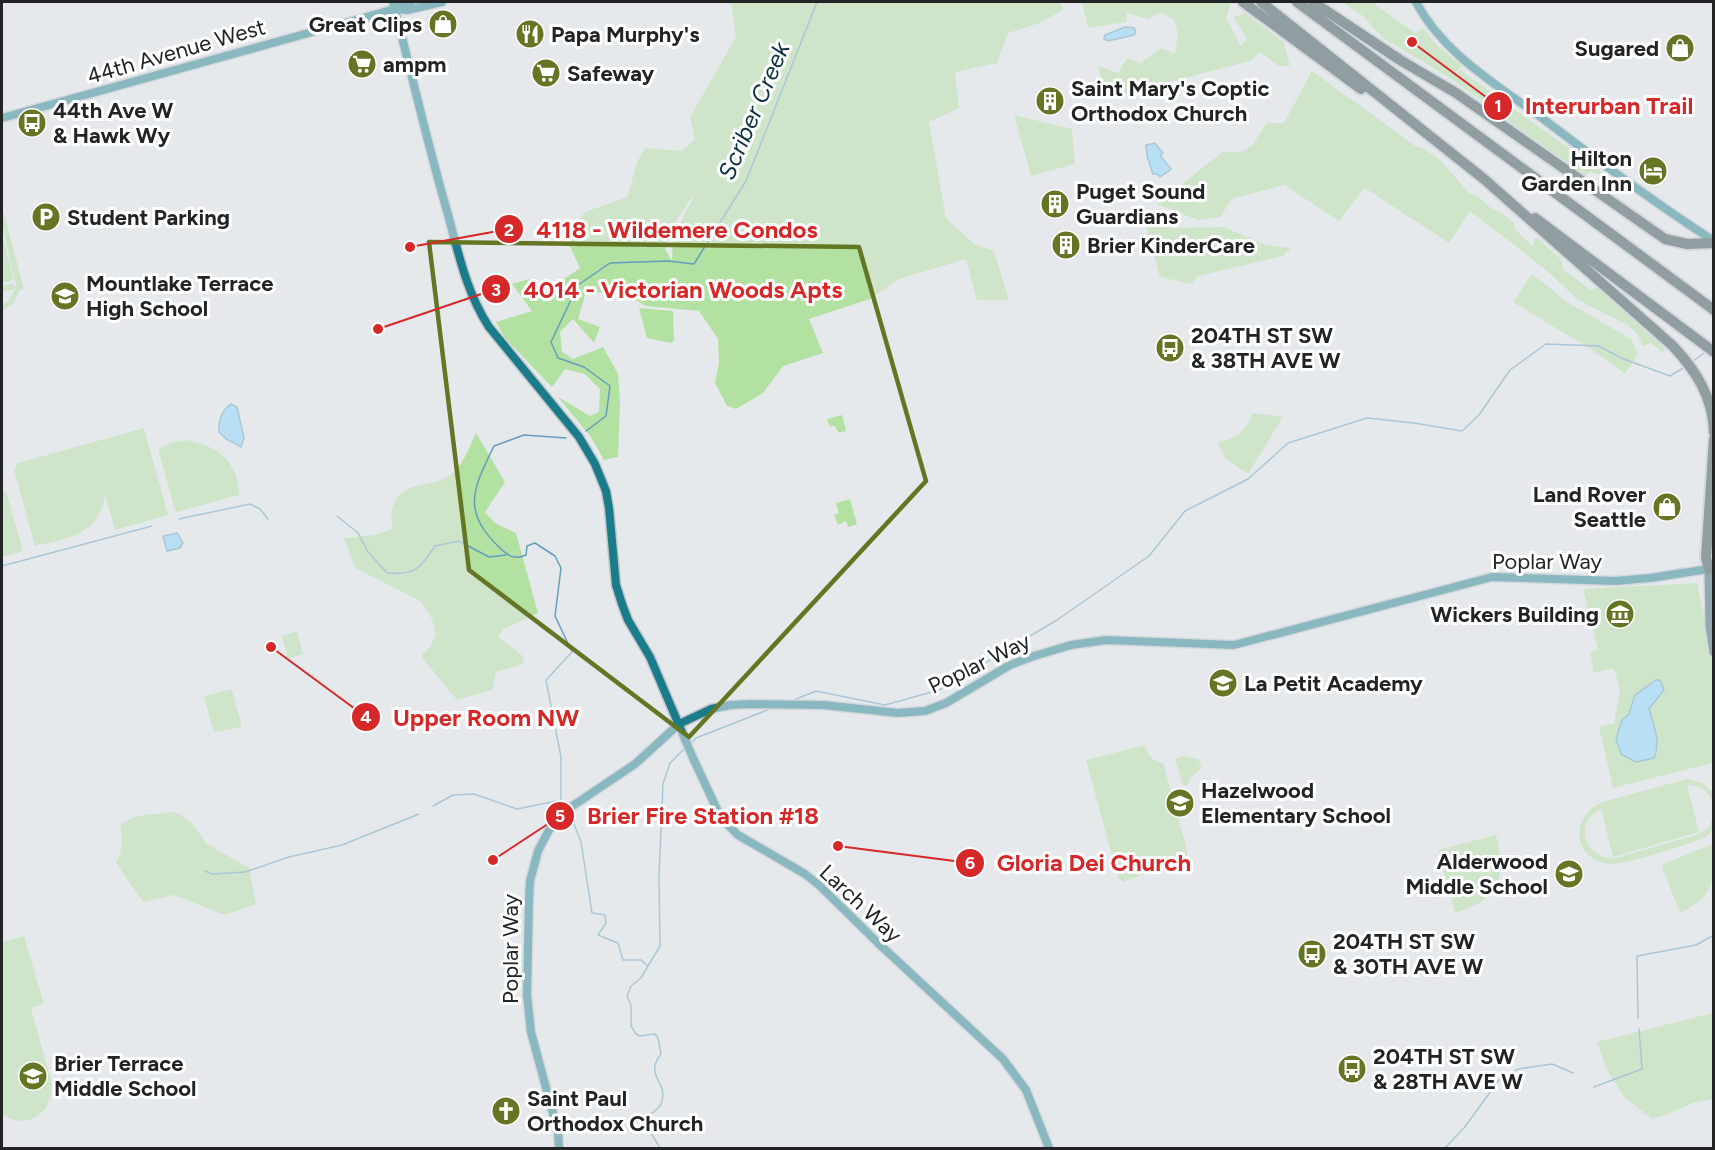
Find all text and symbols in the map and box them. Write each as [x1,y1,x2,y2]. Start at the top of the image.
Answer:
shop icon: Great Clips [427,8,459,40]
place label: Great Clips [309,11,422,38]
street label: 44th Avenue West [84,13,268,90]
restaurant icon: Papa Murphy's [514,18,546,50]
place label: Papa Murphy's [551,21,699,48]
shop icon: Sugared [1664,32,1696,64]
place label: Sugared [1575,35,1659,62]
water label: Scriber Creek [712,37,796,184]
supermarket icon: ampm [346,48,378,80]
place label: ampm [383,51,446,78]
supermarket icon: Safeway [530,57,562,89]
place label: Safeway [567,60,655,87]
place label: Saint Mary's Coptic Orthodox Church [1071,75,1269,127]
building icon: Saint Mary's Coptic Orthodox Church [1034,85,1066,117]
callout: Interurban Trail [1483,85,1705,127]
text: Interurban Trail [1525,91,1693,120]
text: 1 [1494,95,1502,117]
place label: 44th Ave W & Hawk Wy [53,97,174,149]
bus stop icon: 44th Ave W & Hawk Wy [16,107,48,139]
place label: Hilton Garden Inn [1521,145,1632,197]
hotel icon: Hilton Garden Inn [1637,155,1669,187]
place label: Puget Sound Guardians [1076,178,1205,230]
building icon: Puget Sound Guardians [1039,188,1071,220]
parking icon: Student Parking [30,201,62,233]
place label: Student Parking [67,204,230,231]
callout: 4118 - Wildemere Condos [494,208,829,250]
text: 4118 - Wildemere Condos [536,215,818,244]
text: 2 [504,219,514,241]
building icon: Brier KinderCare [1050,229,1082,261]
place label: Brier KinderCare [1087,232,1255,259]
callout: 4014 - Victorian Woods Apts [481,268,854,310]
place label: Mountlake Terrace High School [86,270,274,322]
text: 4014 - Victorian Woods Apts [524,275,842,304]
text: 3 [491,279,501,301]
school or university icon: Mountlake Terrace High School [49,280,81,312]
place label: 204TH ST SW & 38TH AVE W [1191,322,1341,374]
bus stop icon: 204TH ST SW & 38TH AVE W [1154,332,1186,364]
place label: Land Rover Seattle [1533,481,1647,533]
shop icon: Land Rover Seattle [1651,491,1683,523]
street label: Poplar Way [1492,548,1602,575]
museum icon: Wickers Building [1604,598,1636,630]
place label: Wickers Building [1431,601,1599,628]
street label: Poplar Way [924,627,1035,700]
school or university icon: La Petit Academy [1207,667,1239,699]
place label: La Petit Academy [1244,670,1423,697]
callout: Upper Room NW [351,696,591,738]
text: Upper Room NW [393,703,579,732]
text: 4 [360,706,372,728]
place label: Hazelwood Elementary School [1201,777,1391,829]
school or university icon: Hazelwood Elementary School [1164,787,1196,819]
callout: Brier Fire Station #18 [545,795,831,837]
text: Brier Fire Station #18 [587,801,819,830]
text: 5 [555,805,565,827]
callout: Gloria Dei Church [955,842,1203,884]
text: Gloria Dei Church [997,848,1191,877]
place label: Alderwood Middle School [1405,848,1548,900]
text: 6 [965,852,975,874]
school or university icon: Alderwood Middle School [1553,858,1585,890]
street label: Larch Way [814,859,908,949]
street label: Poplar Way [497,894,524,1004]
place label: 204TH ST SW & 30TH AVE W [1333,928,1484,980]
bus stop icon: 204TH ST SW & 30TH AVE W [1296,938,1328,970]
place label: 204TH ST SW & 28TH AVE W [1373,1043,1523,1095]
place label: Brier Terrace Middle School [54,1050,197,1102]
bus stop icon: 204TH ST SW & 28TH AVE W [1336,1053,1368,1085]
school or university icon: Brier Terrace Middle School [17,1060,49,1092]
place label: Saint Paul Orthodox Church [527,1085,703,1137]
church icon: Saint Paul Orthodox Church [490,1095,522,1127]

